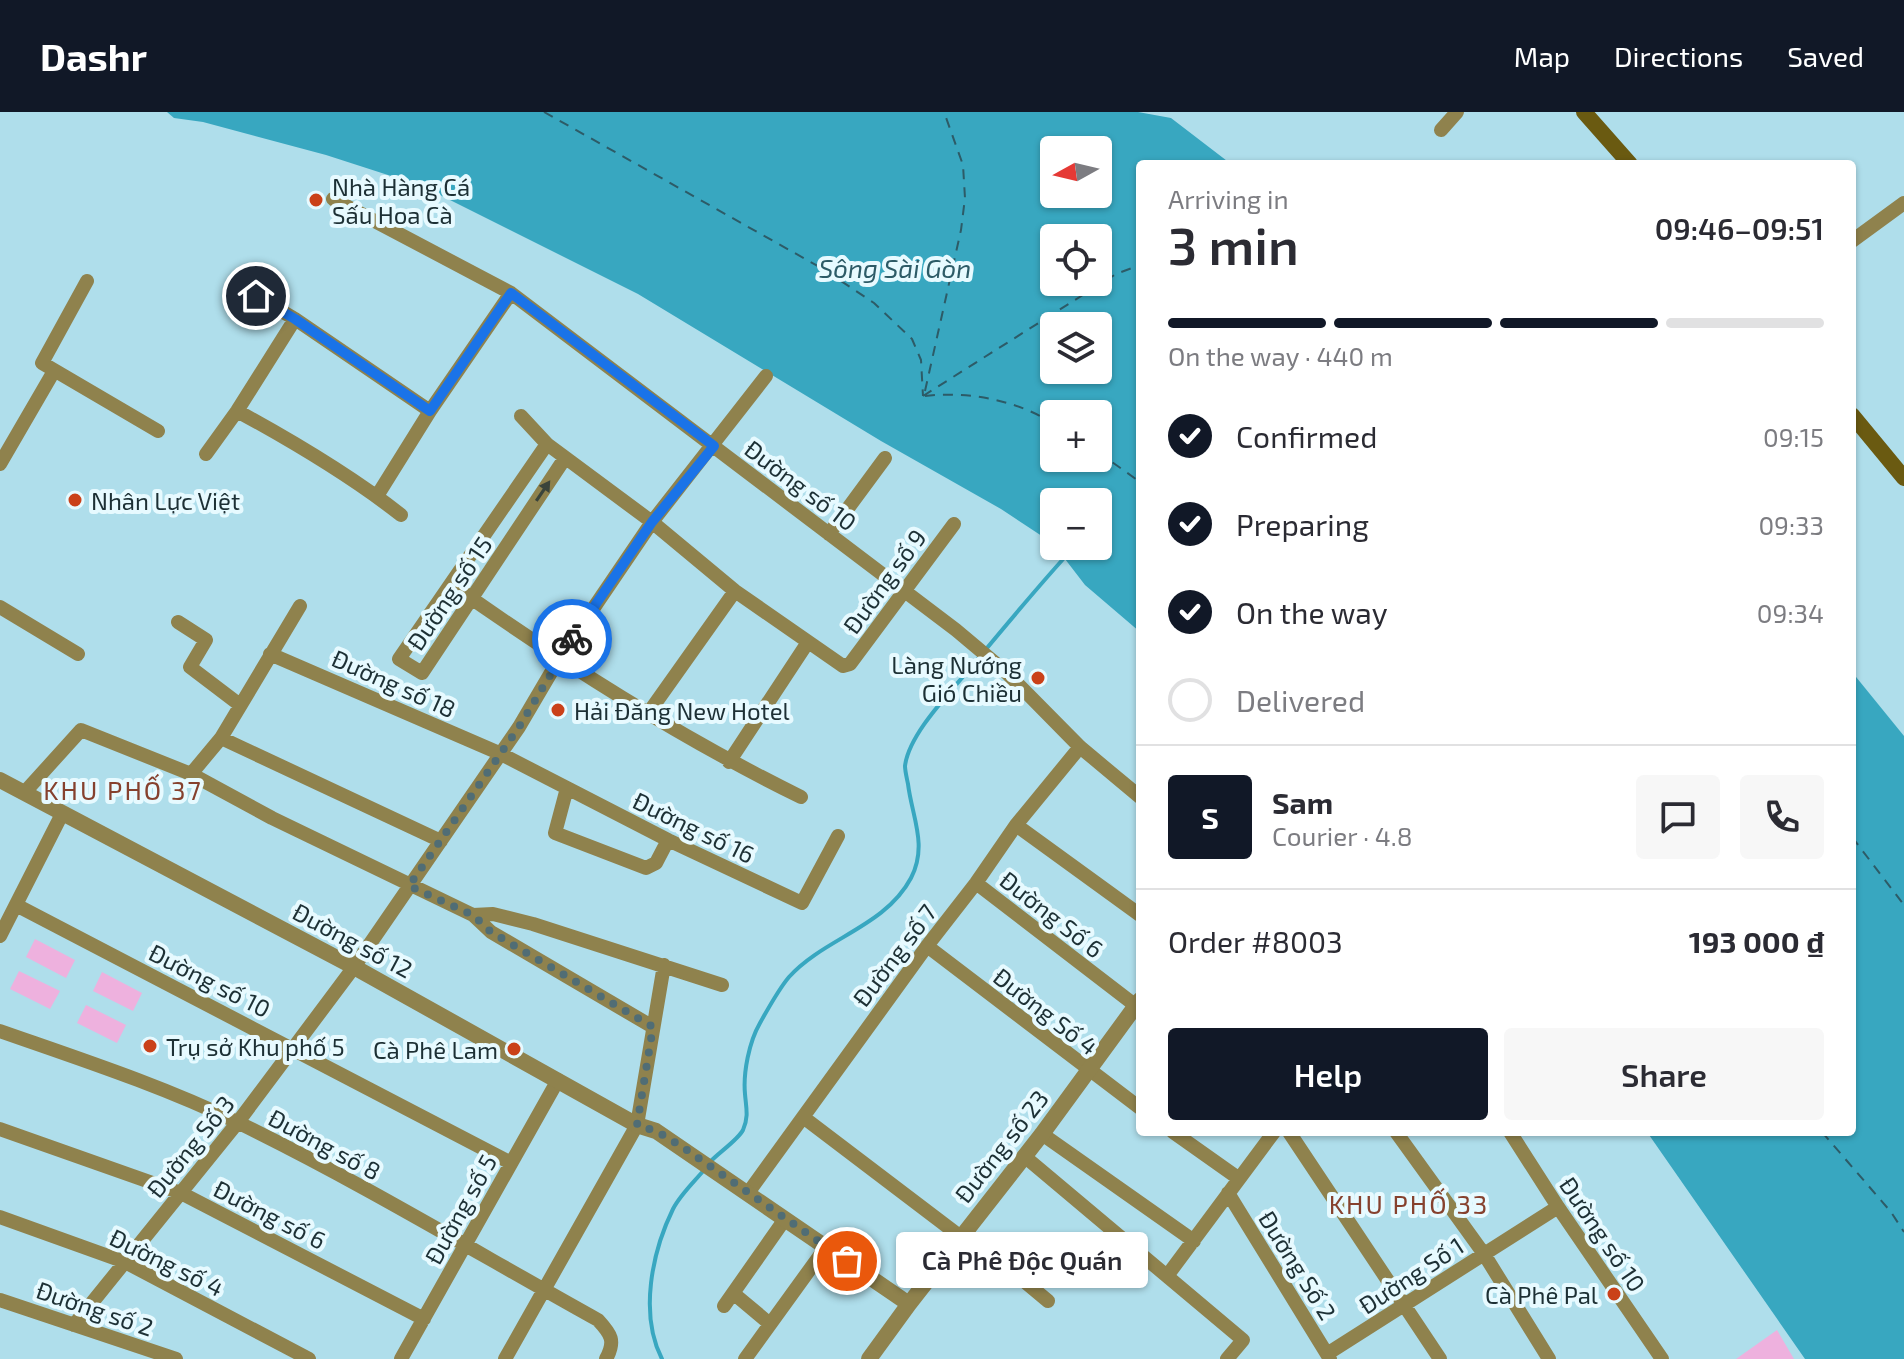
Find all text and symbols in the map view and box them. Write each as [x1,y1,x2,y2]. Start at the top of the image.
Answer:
text: Dashr [40,33,147,79]
text: Map [1514,39,1570,73]
text: Directions [1614,39,1743,73]
text: Saved [1787,39,1864,73]
north arrow [1040,136,1112,208]
map controls [1040,136,1112,560]
place label: Nhà Hàng Cá Sấu Hoa Cà [332,172,470,229]
text: Arriving in [1168,183,1289,214]
marker: Nhà Hàng Cá Sấu Hoa Cà [307,191,325,209]
text: 09:46–09:51 [1655,210,1824,246]
text: 3 min [1168,213,1299,275]
button: locate [1040,224,1112,296]
water label: Sông Sài Gòn [819,252,971,283]
pin [222,262,290,330]
icon: home [234,274,278,318]
button: layers [1040,312,1112,384]
text: On the way · 440 m [1168,340,1393,371]
button: + [1040,400,1112,472]
icon: check [1168,414,1212,458]
text: Confirmed [1236,418,1377,454]
text: 09:15 [1763,421,1824,452]
street label: Đường số 10 [739,434,863,536]
one-way arrow [535,481,550,502]
place label: Nhân Lực Việt [91,486,240,515]
button: − [1040,488,1112,560]
marker: Nhân Lực Việt [66,491,84,509]
icon: check [1168,502,1212,546]
text: Preparing [1236,506,1369,542]
text: 09:33 [1758,509,1824,540]
street label: Đường số 9 [836,523,932,639]
street label: Đường số 15 [400,531,498,655]
icon: check [1168,590,1212,634]
text: On the way [1236,594,1388,630]
text: 09:34 [1757,597,1824,628]
courier [532,599,612,679]
icon: bike [550,617,594,661]
street label: Đường số 18 [328,643,460,723]
place label: Làng Nướng Gió Chiều [891,650,1022,707]
marker: Làng Nướng Gió Chiều [1029,669,1047,687]
text: Delivered [1236,682,1365,718]
place label: Hải Đăng New Hotel [574,696,790,725]
marker: Hải Đăng New Hotel [549,701,567,719]
district label: KHU PHỐ 37 [43,773,203,805]
button: chat [1636,775,1720,859]
button: phone [1740,775,1824,859]
text: Sam [1272,784,1333,820]
street label: Đường số 16 [629,785,759,869]
text: S [1201,799,1219,835]
text: Courier · 4.8 [1272,820,1413,851]
street label: Đường Số 6 [995,865,1109,963]
street label: Đường số 12 [288,896,418,984]
street label: Đường số 7 [846,898,942,1012]
text: Order #8003 [1168,923,1343,959]
text: 193 000 ₫ [1689,923,1824,959]
street label: Đường số 10 [145,937,275,1023]
street label: Đường Số 4 [988,961,1104,1061]
button: Help [1168,1028,1488,1120]
button: Share [1504,1028,1824,1120]
place label: Trụ sở Khu phố 5 [166,1032,345,1061]
place label: Cà Phê Lam [373,1035,498,1064]
marker: Trụ sở Khu phố 5 [141,1037,159,1055]
marker: Cà Phê Lam [505,1040,523,1058]
street label: Đường số 23 [948,1084,1054,1208]
street label: Đường Số 3 [140,1089,240,1203]
street label: Đường số 8 [264,1102,386,1186]
street label: Đường số 5 [418,1149,502,1269]
street label: Đường số 10 [1554,1171,1652,1297]
street label: Đường số 6 [209,1173,331,1255]
district label: KHU PHỐ 33 [1329,1187,1489,1219]
street label: Đường Số 2 [1253,1205,1343,1325]
street label: Đường số 4 [105,1222,229,1302]
pin [813,1227,881,1295]
street label: Đường Số 1 [1353,1230,1469,1320]
callout: Cà Phê Độc Quán [895,1233,1147,1289]
icon: bag [825,1239,869,1283]
text: Cà Phê Độc Quán [922,1244,1122,1275]
street label: Đường số 2 [33,1274,157,1342]
place label: Cà Phê Pal [1485,1280,1598,1309]
marker: Cà Phê Pal [1605,1285,1623,1303]

